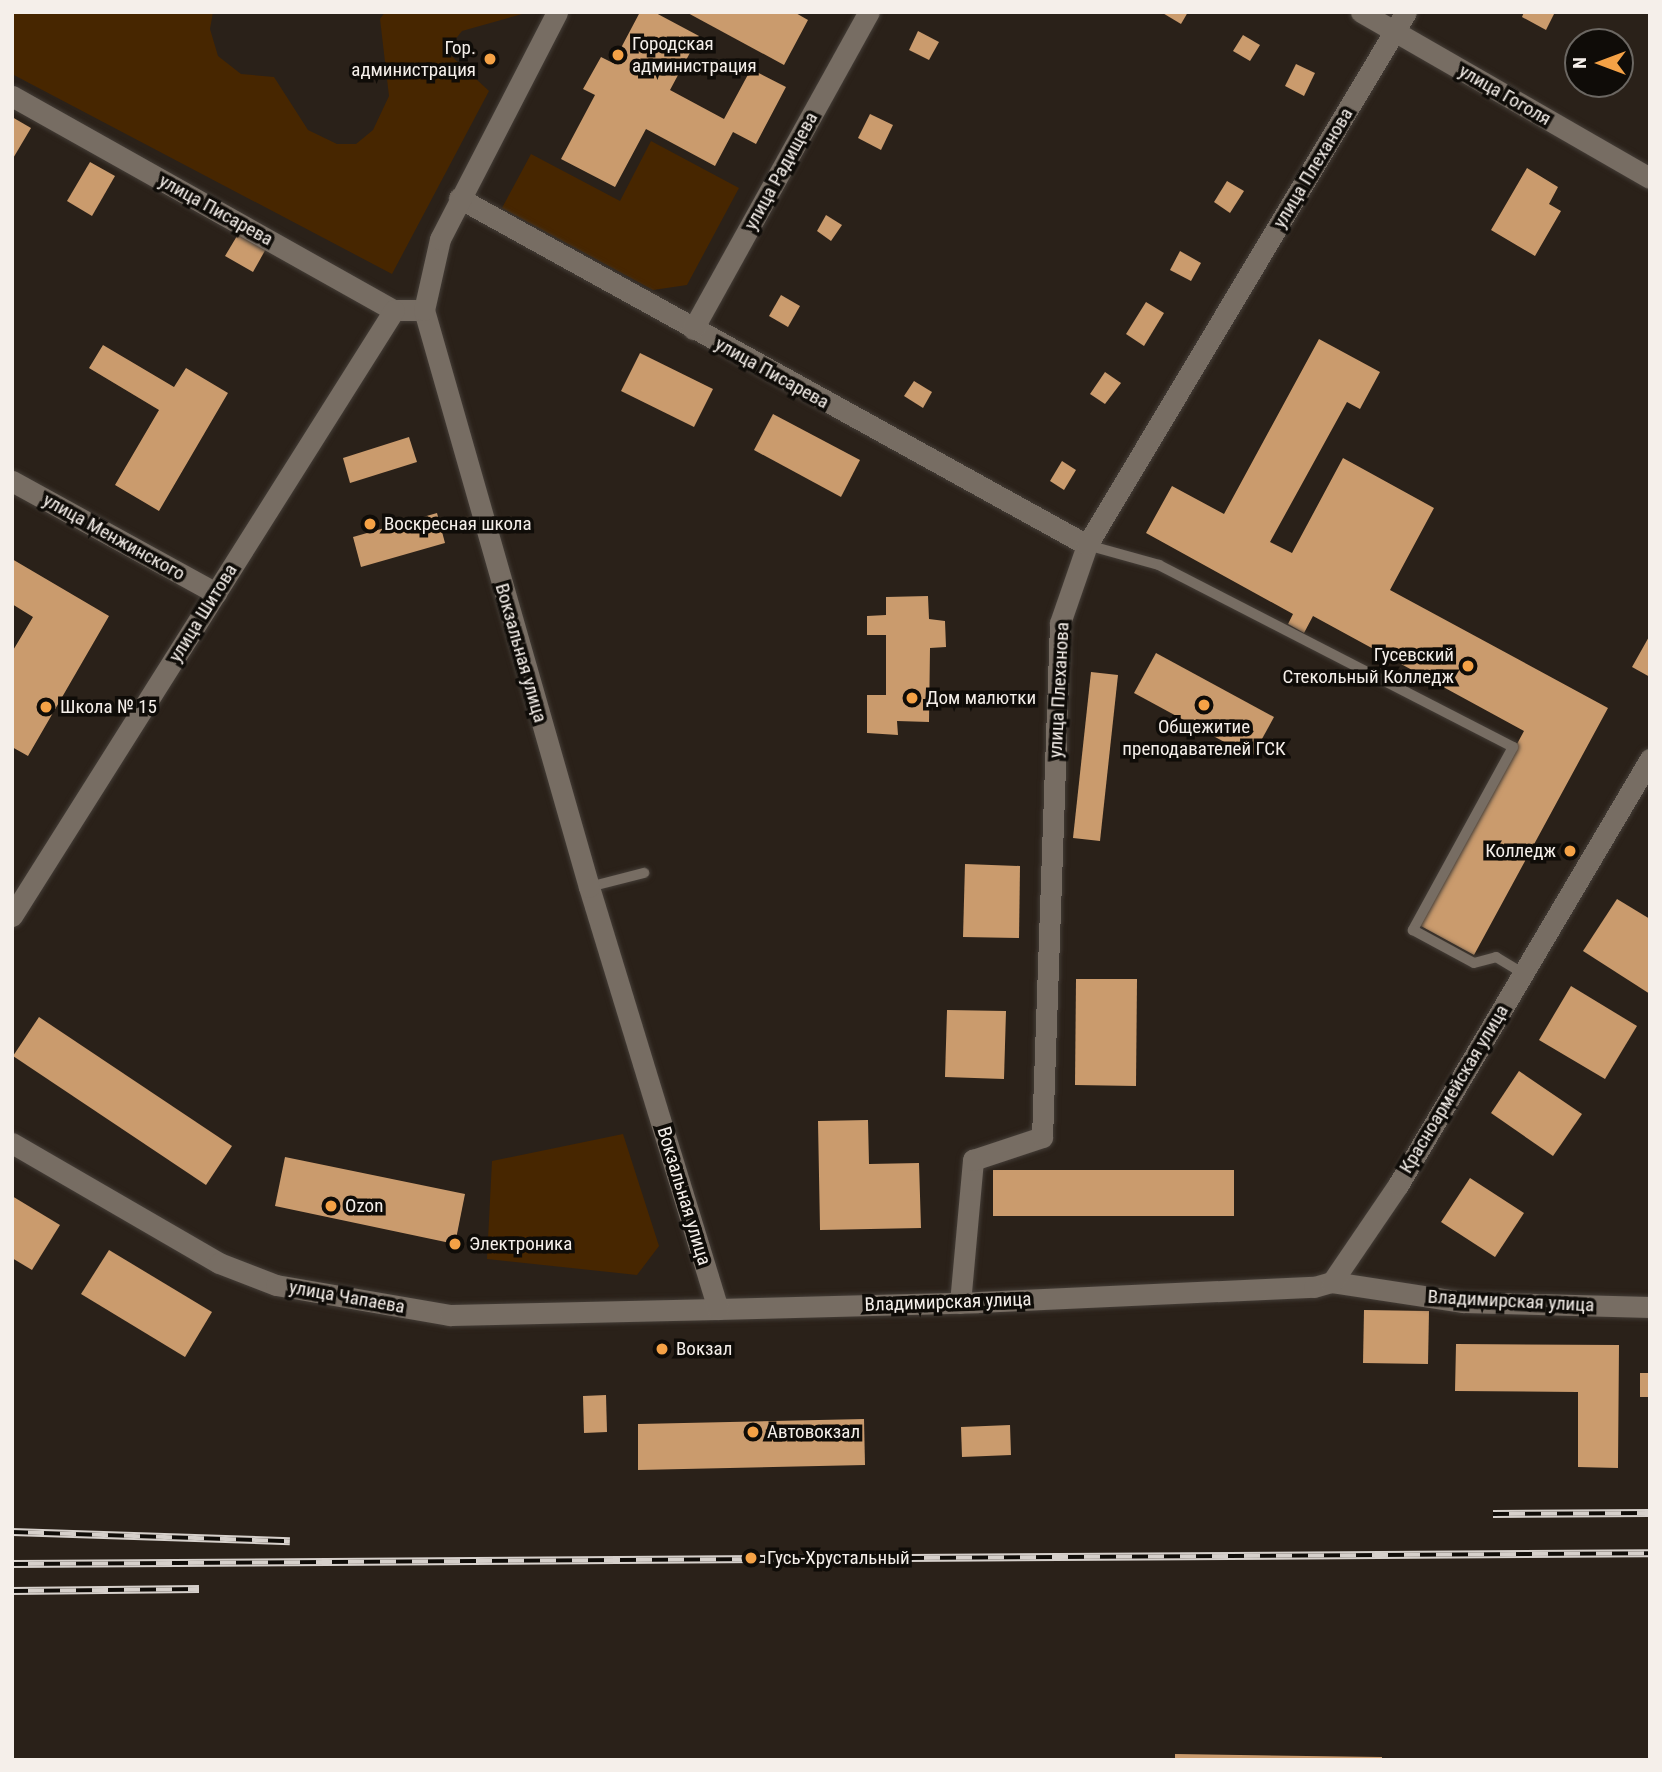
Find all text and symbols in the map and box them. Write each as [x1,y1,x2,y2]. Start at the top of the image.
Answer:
north arrow [1564,28,1634,98]
place label: Городская администрация [632,33,757,77]
place label: Гор. администрация [351,37,476,81]
marker: Городская администрация [610,47,626,63]
marker: Гор. администрация [482,51,498,67]
text: N [1568,57,1591,69]
street label: улица Гоголя [1455,59,1555,131]
street label: улица Плеханова [1268,104,1358,232]
street label: улица Радищева [739,108,823,234]
street label: улица Писарева [155,169,277,251]
street label: улица Писарева [711,332,833,414]
street label: улица Менжинского [39,489,189,585]
place label: Воскресная школа [384,513,532,535]
marker: Воскресная школа [362,516,378,532]
street label: улица Шитова [164,560,242,666]
street label: Вокзальная улица [490,581,552,725]
street label: улица Плеханова [1044,621,1074,759]
place label: Гусевский Стекольный Колледж [1282,644,1454,688]
marker: Гусевский Стекольный Колледж [1460,658,1476,674]
place label: Дом малютки [926,687,1036,709]
marker: Дом малютки [904,690,920,706]
place label: Школа № 15 [60,696,157,718]
marker: Общежитие преподавателей ГСК [1196,697,1212,713]
marker: Школа № 15 [38,699,54,715]
place label: Общежитие преподавателей ГСК [1122,716,1286,760]
place label: Колледж [1485,840,1556,862]
marker: Колледж [1562,843,1578,859]
street label: Красноармейская улица [1395,1001,1513,1177]
street label: Вокзальная улица [652,1124,716,1268]
place label: Ozon [345,1195,383,1217]
marker: Ozon [323,1198,339,1214]
place label: Электроника [469,1233,572,1255]
marker: Электроника [447,1236,463,1252]
street label: улица Чапаева [287,1276,407,1318]
street label: Владимирская улица [1427,1285,1595,1317]
street label: Владимирская улица [864,1288,1032,1316]
place label: Вокзал [676,1338,732,1360]
marker: Вокзал [654,1341,670,1357]
place label: Автовокзал [767,1421,860,1443]
marker: Автовокзал [745,1424,761,1440]
place label: Гусь-Хрустальный [767,1547,910,1569]
marker: Гусь-Хрустальный [741,1548,761,1568]

